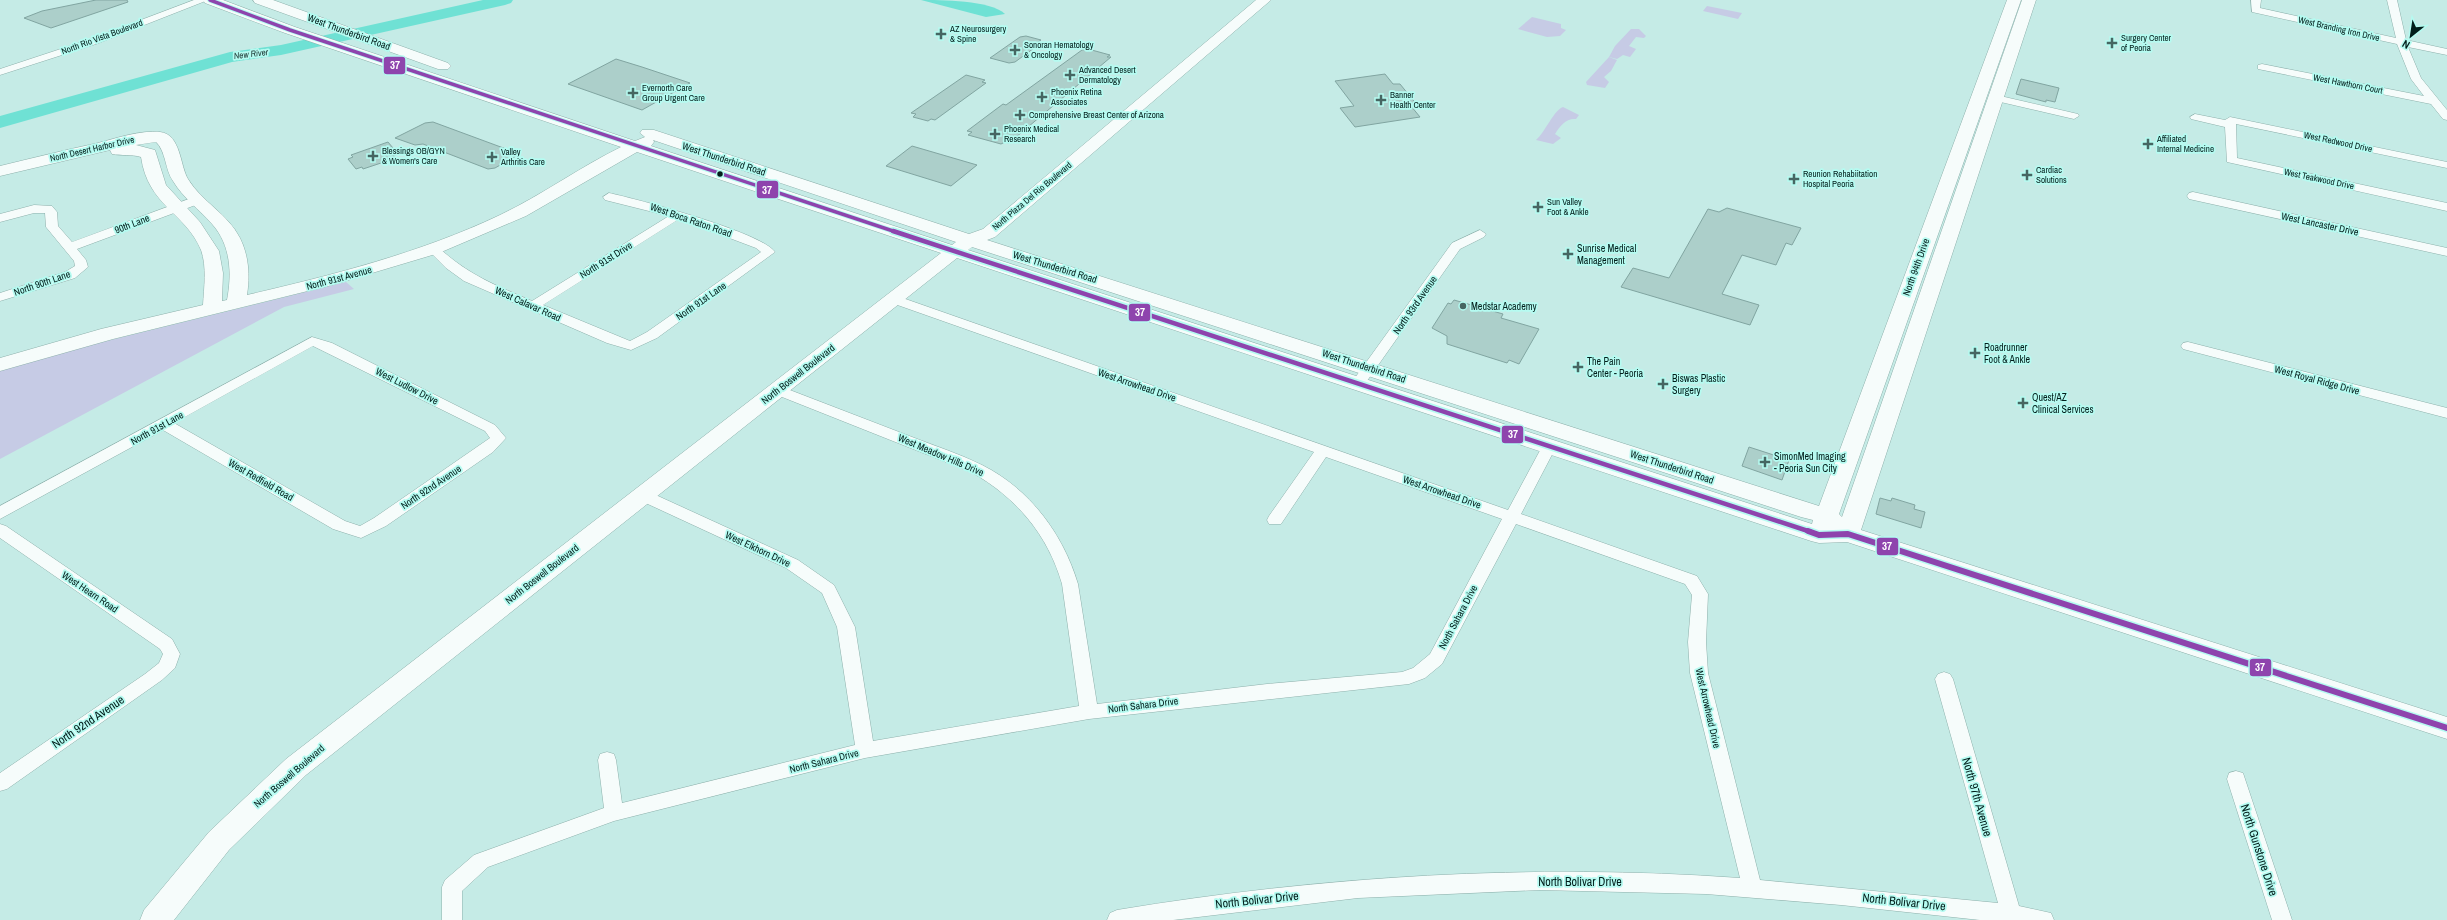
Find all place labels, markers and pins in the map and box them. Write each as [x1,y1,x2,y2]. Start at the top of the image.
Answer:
place label: AZ Neurosurgery & Spine [949,23,1006,45]
marker: AZ Neurosurgery & Spine [935,28,947,40]
place label: Surgery Center of Peoria [2121,32,2172,54]
marker: Surgery Center of Peoria [2106,37,2118,49]
place label: Sonoran Hematology & Oncology [1024,39,1094,61]
marker: Sonoran Hematology & Oncology [1009,44,1021,56]
place label: Advanced Desert Dermatology [1078,64,1136,86]
marker: Advanced Desert Dermatology [1064,69,1076,81]
place label: Evernorth Care Group Urgent Care [642,82,705,104]
place label: Phoenix Retina Associates [1050,86,1102,108]
marker: Evernorth Care Group Urgent Care [627,87,639,99]
place label: Banner Health Center [1390,89,1436,111]
marker: Phoenix Retina Associates [1036,91,1048,103]
marker: Banner Health Center [1375,94,1387,106]
marker: Comprehensive Breast Center of Arizona [1014,109,1026,121]
place label: Comprehensive Breast Center of Arizona [1029,109,1164,121]
place label: Phoenix Medical Research [1004,123,1059,145]
marker: Phoenix Medical Research [989,128,1001,140]
place label: Affiliated Internal Medicine [2156,133,2214,155]
marker: Affiliated Internal Medicine [2142,138,2154,150]
place label: Blessings OB/GYN & Women's Care [382,145,445,167]
place label: Valley Arthritis Care [500,146,545,168]
marker: Blessings OB/GYN & Women's Care [367,150,379,162]
marker: Valley Arthritis Care [486,151,498,163]
place label: Cardiac Solutions [2036,164,2067,186]
place label: Reunion Rehabiitation Hospital Peoria [1803,168,1877,190]
unlabelled marker [715,169,725,179]
marker: Cardiac Solutions [2021,169,2033,181]
marker: Reunion Rehabiitation Hospital Peoria [1788,173,1800,185]
place label: Sun Valley Foot & Ankle [1547,196,1589,218]
marker: Sun Valley Foot & Ankle [1532,201,1544,213]
place label: Sunrise Medical Management [1577,242,1636,267]
marker: Sunrise Medical Management [1562,248,1574,260]
place label: Medstar Academy [1471,300,1538,313]
marker: Medstar Academy [1458,301,1468,311]
place label: Roadrunner Foot & Ankle [1984,341,2031,366]
marker: Roadrunner Foot & Ankle [1969,347,1981,359]
place label: The Pain Center - Peoria [1587,355,1644,380]
marker: The Pain Center - Peoria [1572,361,1584,373]
place label: Biswas Plastic Surgery [1672,372,1725,397]
marker: Biswas Plastic Surgery [1657,378,1669,390]
place label: Quest/AZ Clinical Services [2032,391,2094,416]
marker: Quest/AZ Clinical Services [2017,397,2029,409]
place label: SimonMed Imaging - Peoria Sun City [1774,450,1846,475]
marker: SimonMed Imaging - Peoria Sun City [1759,456,1771,468]

